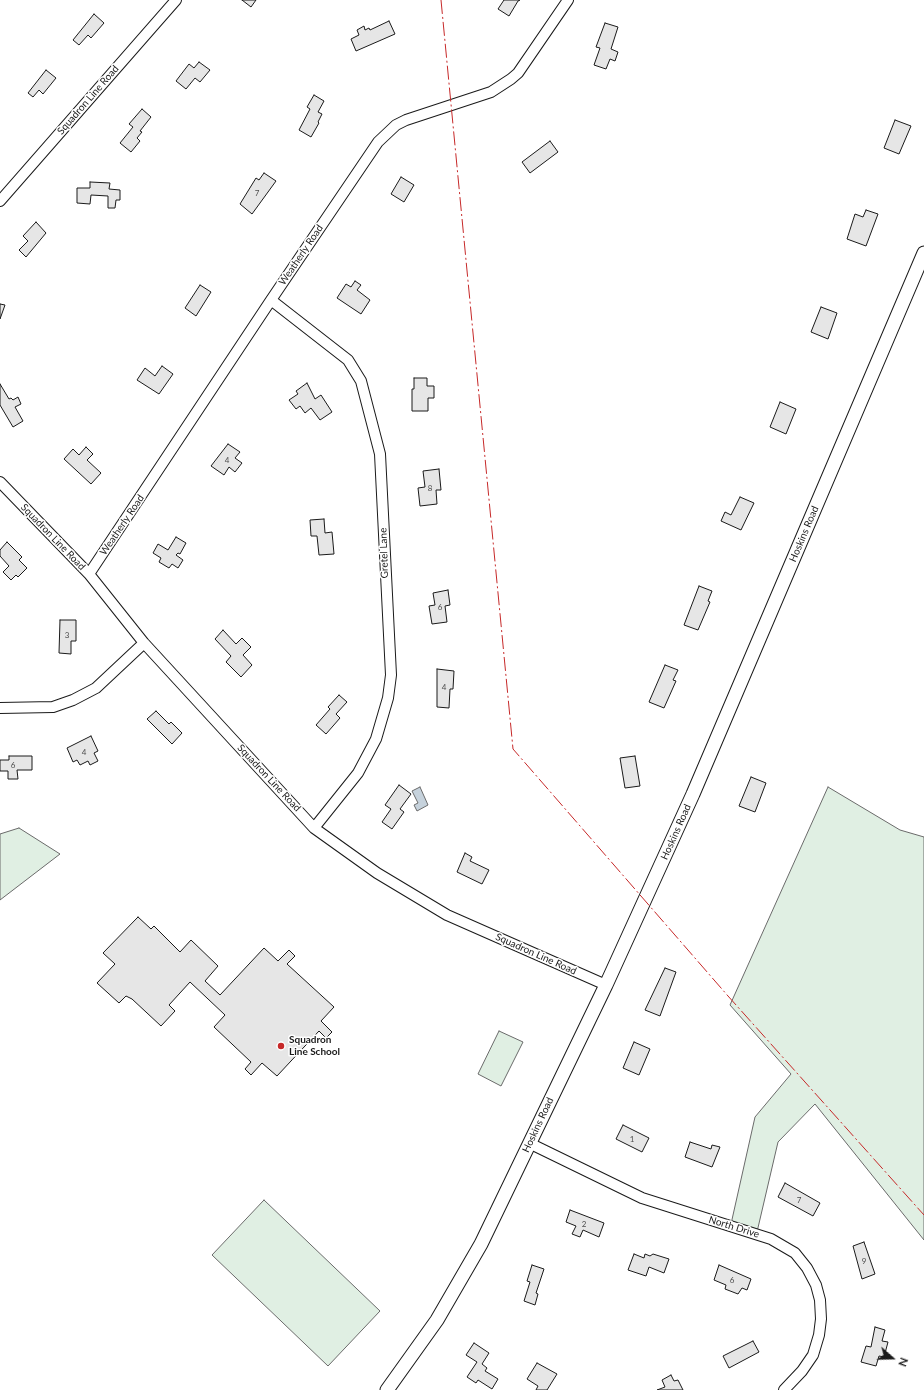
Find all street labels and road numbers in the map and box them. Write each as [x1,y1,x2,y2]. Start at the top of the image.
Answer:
street label: Squadron Line Road [55,63,121,137]
street label: Weatherly Road [276,222,326,288]
street label: Weatherly Road [97,492,147,558]
street label: Squadron Line Road [18,501,88,573]
street label: Hoskins Road [787,504,821,564]
street label: Gretel Lane [377,527,391,579]
street label: Squadron Line Road [235,742,303,814]
street label: Hoskins Road [658,802,694,862]
street label: Squadron Line Road [494,931,578,977]
street label: Hoskins Road [520,1095,556,1155]
street label: North Drive [707,1214,761,1240]

